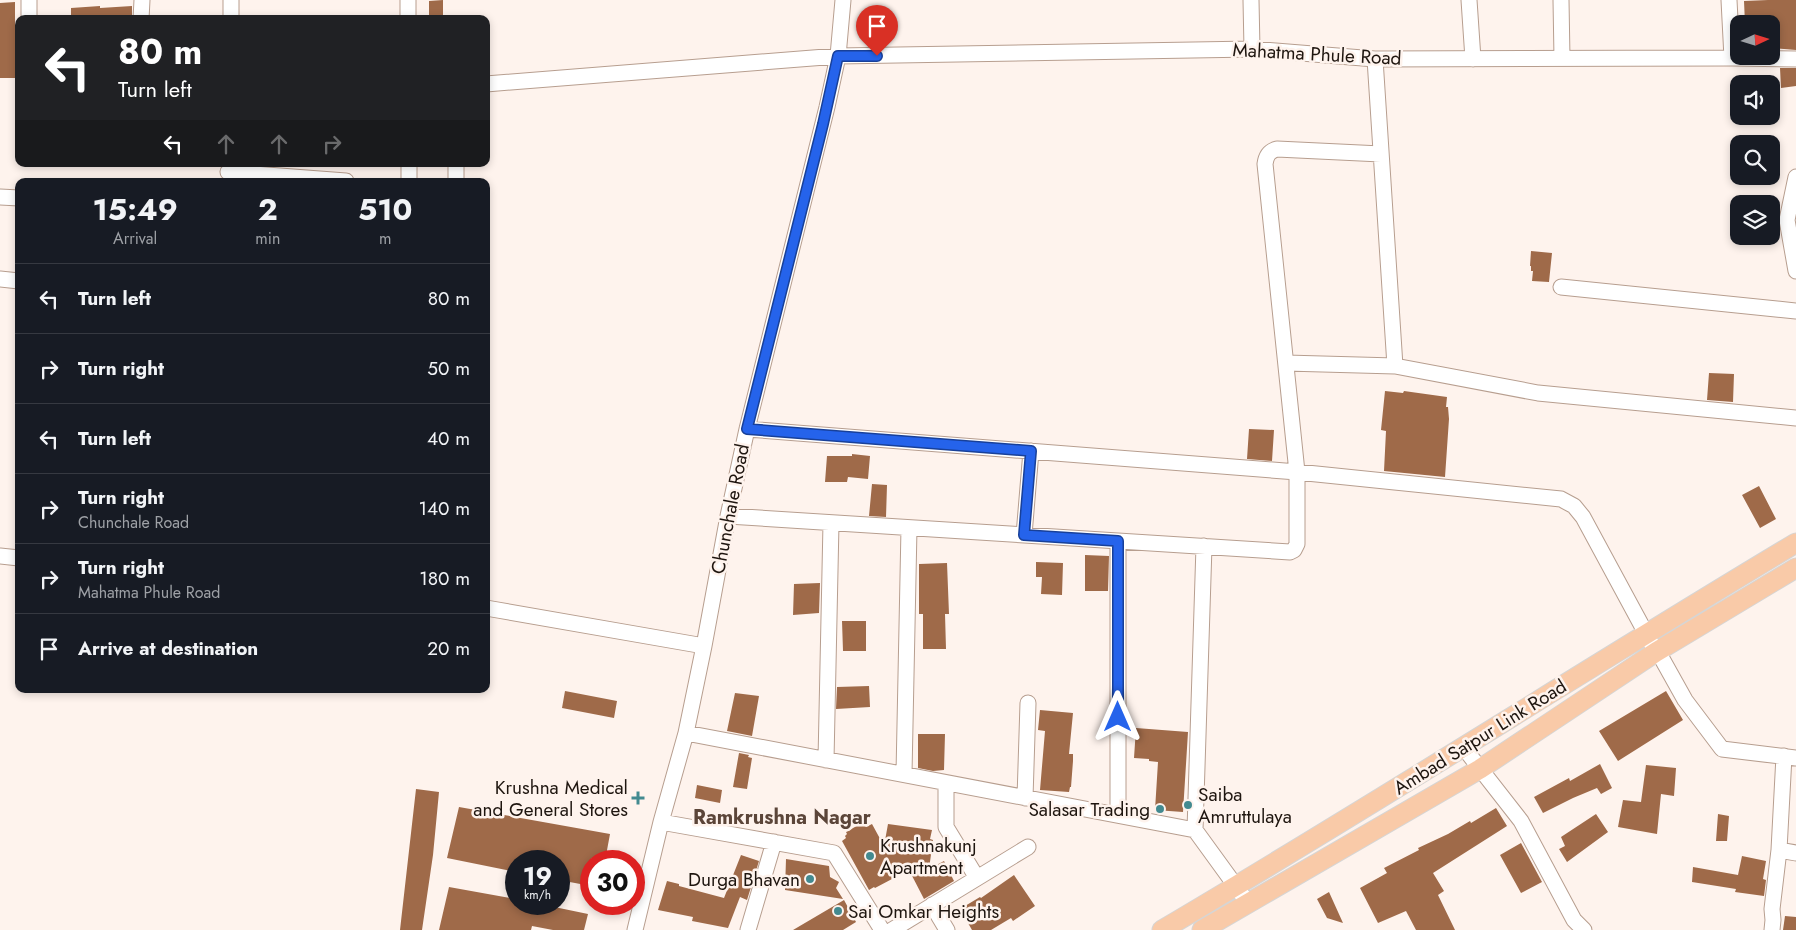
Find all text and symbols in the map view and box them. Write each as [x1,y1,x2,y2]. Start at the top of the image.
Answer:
pin [856,5,898,56]
icon: arrive [863,12,891,40]
north arrow [1730,15,1780,65]
map controls [1730,15,1780,245]
text: 80 m [118,27,202,77]
icon: left [35,35,100,100]
street label: Mahatma Phule Road [1232,36,1402,72]
text: Turn left [118,73,192,105]
button: sound [1730,75,1780,125]
icon: left [159,130,187,158]
icon: ahead [212,130,240,158]
icon: ahead [265,130,293,158]
icon: right [318,130,346,158]
button: search [1730,135,1780,185]
text: 15:49 [93,188,178,231]
text: 2 [258,188,278,231]
text: 510 [358,188,412,231]
button: layers [1730,195,1780,245]
text: Arrival [113,227,157,250]
text: min [255,227,280,250]
text: m [379,227,391,250]
icon: left [35,285,63,313]
text: Turn left [78,285,151,312]
text: 80 m [428,285,470,312]
icon: right [35,355,63,383]
text: Turn right [78,355,164,382]
text: 50 m [427,355,470,382]
icon: left [35,425,63,453]
text: Turn left [78,425,151,452]
text: 40 m [427,425,470,452]
street label: Chunchale Road [704,442,756,576]
text: Turn right [78,484,164,511]
icon: right [35,495,63,523]
text: 140 m [418,495,470,522]
text: Chunchale Road [78,511,189,534]
text: Turn right [78,554,164,581]
icon: right [35,565,63,593]
text: 180 m [419,565,470,592]
text: Mahatma Phule Road [78,581,220,604]
icon: arrive [35,635,63,663]
text: Arrive at destination [78,635,258,662]
text: 20 m [427,635,470,662]
street label: Ambad Satpur Link Road [1388,673,1572,801]
position arrow [1091,690,1143,742]
place label: Krushna Medical and General Stores [473,774,628,823]
place label: Saiba Amruttulaya [1198,781,1292,830]
marker: Krushna Medical and General Stores [632,792,644,804]
place label: Salasar Trading [1028,796,1150,823]
marker: Saiba Amruttulaya [1182,799,1194,811]
district label: Ramkrushna Nagar [693,803,872,832]
marker: Salasar Trading [1154,803,1166,815]
place label: Krushnakunj Apartment [880,832,977,881]
speed limit sign: 30 [580,850,645,915]
marker: Krushnakunj Apartment [864,850,876,862]
text: 19 [523,858,552,894]
place label: Durga Bhavan [688,866,800,893]
marker: Durga Bhavan [804,873,816,885]
text: km/h [524,886,551,904]
place label: Sai Omkar Heights [848,898,999,925]
marker: Sai Omkar Heights [832,905,844,917]

